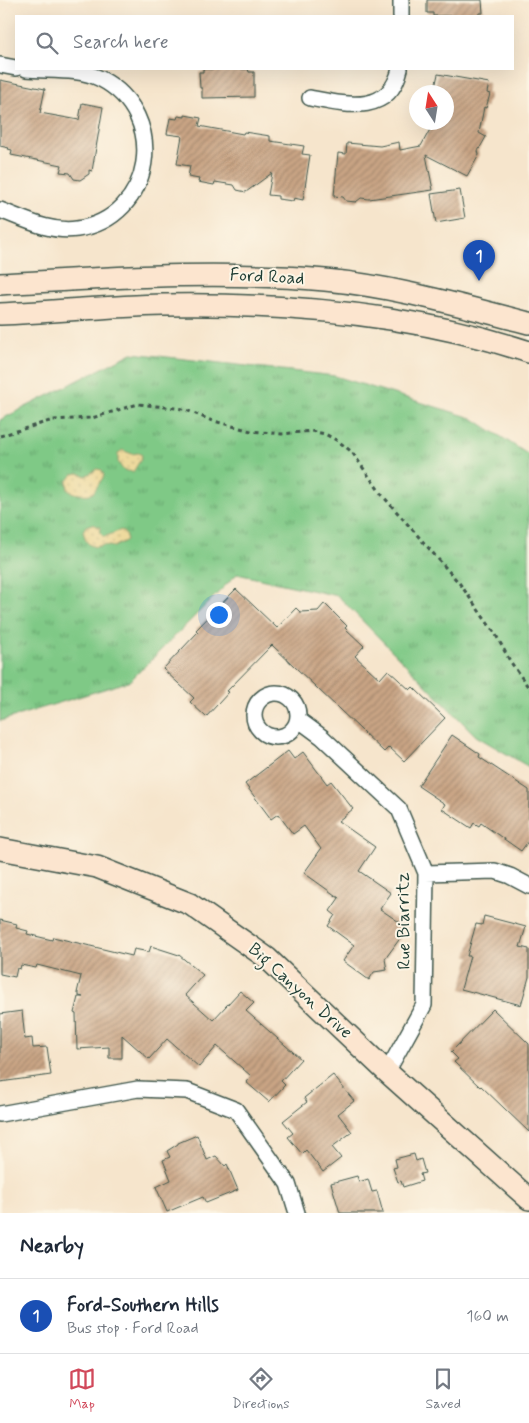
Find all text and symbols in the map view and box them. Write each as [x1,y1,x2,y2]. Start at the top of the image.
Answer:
search box [15,15,514,70]
icon: search [33,29,61,57]
text: Search here [73,30,169,55]
north arrow [409,85,454,130]
pin: 1 [463,240,495,281]
street label: Ford Road [229,263,305,291]
your location [206,602,232,628]
street label: Rue Biarritz [391,872,417,970]
street label: Big Canyon Drive [241,938,357,1046]
text: Nearby [20,1232,84,1260]
text: Ford-Southern Hills [67,1293,219,1318]
text: 1 [32,1306,40,1327]
text: 160 m [466,1306,509,1327]
text: Bus stop · Ford Road [67,1318,199,1339]
tab: Map [68,1365,96,1413]
tab: Directions [232,1365,290,1413]
tab: Saved [426,1365,461,1413]

